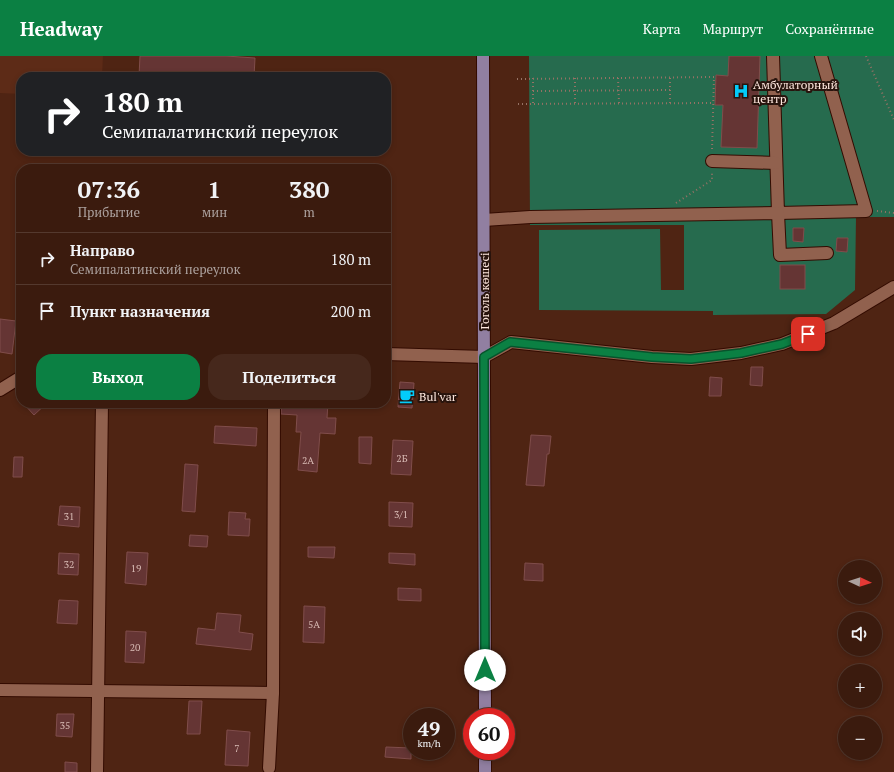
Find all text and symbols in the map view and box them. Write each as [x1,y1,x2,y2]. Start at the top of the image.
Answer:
text: Headway [20,16,102,41]
text: Карта [643,19,681,38]
text: Маршрут [703,19,763,38]
text: Сохранённые [785,19,874,38]
place label: Амбулаторный центр [753,77,838,106]
hospital icon: Амбулаторный центр [732,82,750,100]
text: 180 m [102,83,183,120]
icon: right [36,88,88,140]
text: Семипалатинский переулок [102,119,338,143]
text: 07:36 [78,173,140,205]
text: 1 [208,173,221,205]
text: 380 [289,173,329,205]
text: Прибытие [78,203,140,221]
text: мин [202,203,227,221]
text: m [303,203,315,221]
text: Направо [70,240,135,260]
icon: right [36,248,58,270]
text: 180 m [330,249,371,269]
street label: Гоголь көшесі [477,252,492,330]
text: Семипалатинский переулок [70,260,240,278]
icon: arrive [36,300,58,322]
text: Пункт назначения [70,301,210,321]
text: 200 m [330,301,371,321]
pin [791,317,825,351]
icon: arrive [797,323,819,345]
button: Выход [36,354,200,400]
button: Поделиться [208,354,371,400]
cafe icon: Bul'var [398,387,416,405]
place label: Bul'var [419,389,457,404]
house number: 2Б [396,452,408,465]
house number: 2А [302,454,314,467]
house number: 3/1 [394,508,408,521]
house number: 31 [64,510,74,523]
house number: 32 [64,558,74,571]
north arrow [838,560,882,604]
map controls [838,560,882,760]
house number: 19 [131,562,141,575]
button: sound [838,612,882,656]
house number: 5А [308,618,320,631]
house number: 20 [130,641,140,654]
position arrow [464,649,506,691]
button: + [838,664,882,708]
speed limit sign: 60 [463,708,515,760]
text: 49 [418,715,440,742]
button: − [838,716,882,760]
house number: 35 [60,719,70,732]
text: km/h [417,737,441,750]
house number: 7 [234,742,240,755]

